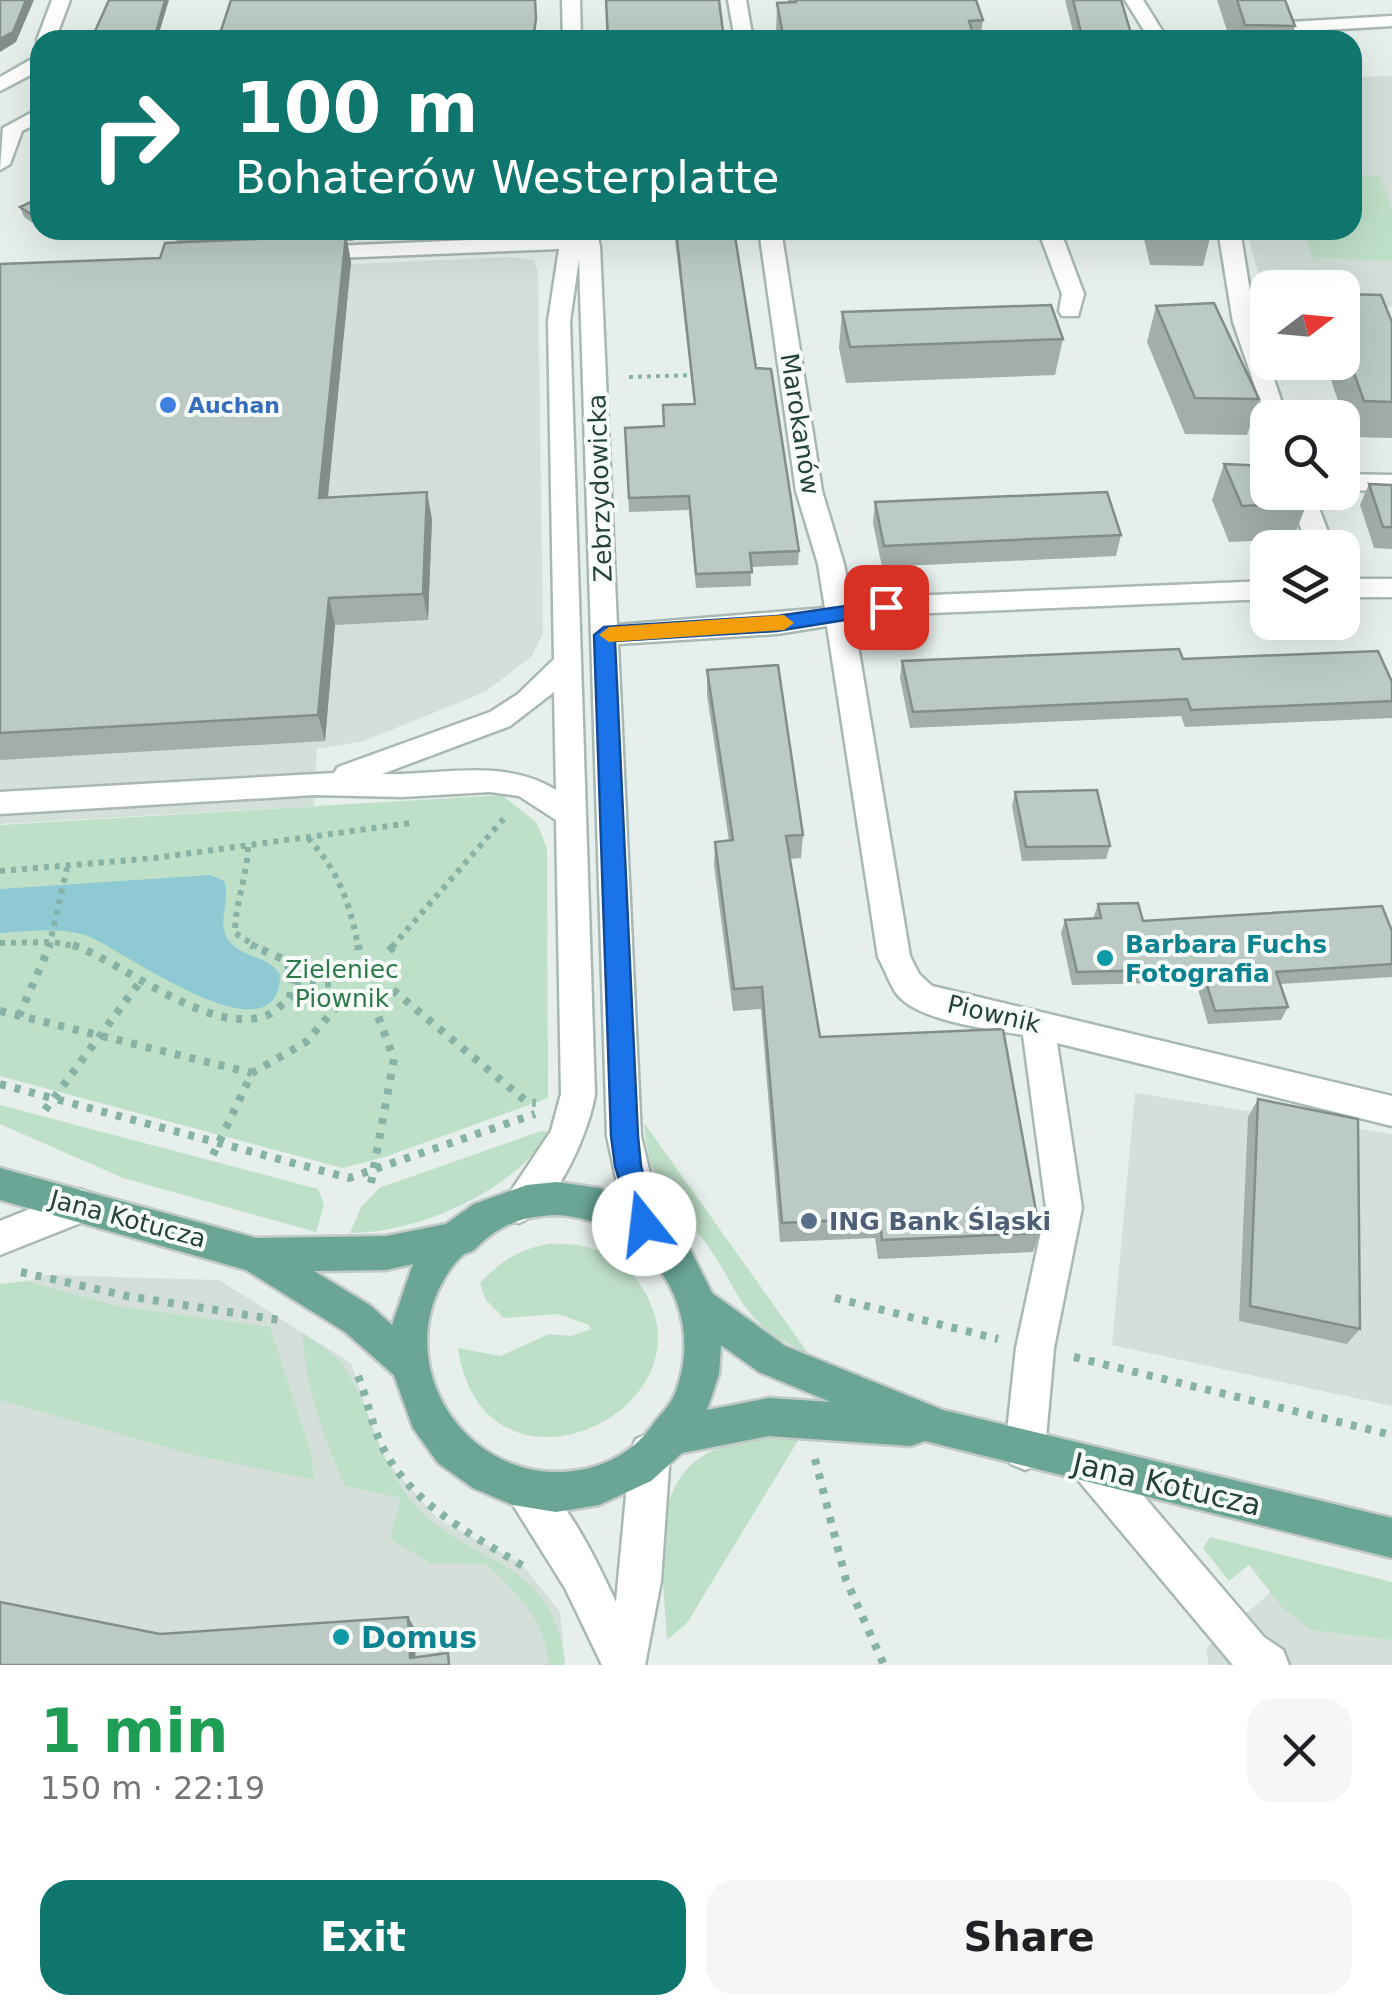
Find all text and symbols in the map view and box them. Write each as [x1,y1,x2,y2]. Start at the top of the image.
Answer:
text: 100 m [235,67,478,149]
icon: right [70,70,200,200]
text: Bohaterów Westerplatte [235,151,779,204]
north arrow [1250,270,1360,380]
map controls [1250,270,1360,640]
street label: Marokanów [775,351,825,497]
place label: Auchan [188,393,280,418]
street label: Zebrzydowicka [582,393,618,583]
marker: Auchan [157,394,179,416]
button: search [1250,400,1360,510]
button: layers [1250,530,1360,640]
pin [844,565,929,650]
icon: arrive [859,580,914,635]
place label: Barbara Fuchs Fotografia [1125,930,1327,988]
marker: Barbara Fuchs Fotografia [1094,947,1116,969]
park label: Zieleniec Piownik [285,955,399,1013]
street label: Piownik [945,989,1044,1039]
position arrow [592,1172,696,1276]
street label: Jana Kotucza [45,1184,209,1254]
place label: ING Bank Śląski [829,1206,1051,1236]
marker: ING Bank Śląski [798,1210,820,1232]
street label: Jana Kotucza [1068,1445,1265,1523]
place label: Domus [361,1620,477,1655]
marker: Domus [330,1626,352,1648]
text: 1 min [40,1696,228,1766]
button: close [1247,1698,1352,1803]
text: 150 m · 22:19 [40,1769,265,1807]
button: Exit [40,1880,686,1995]
button: Share [706,1880,1352,1995]

